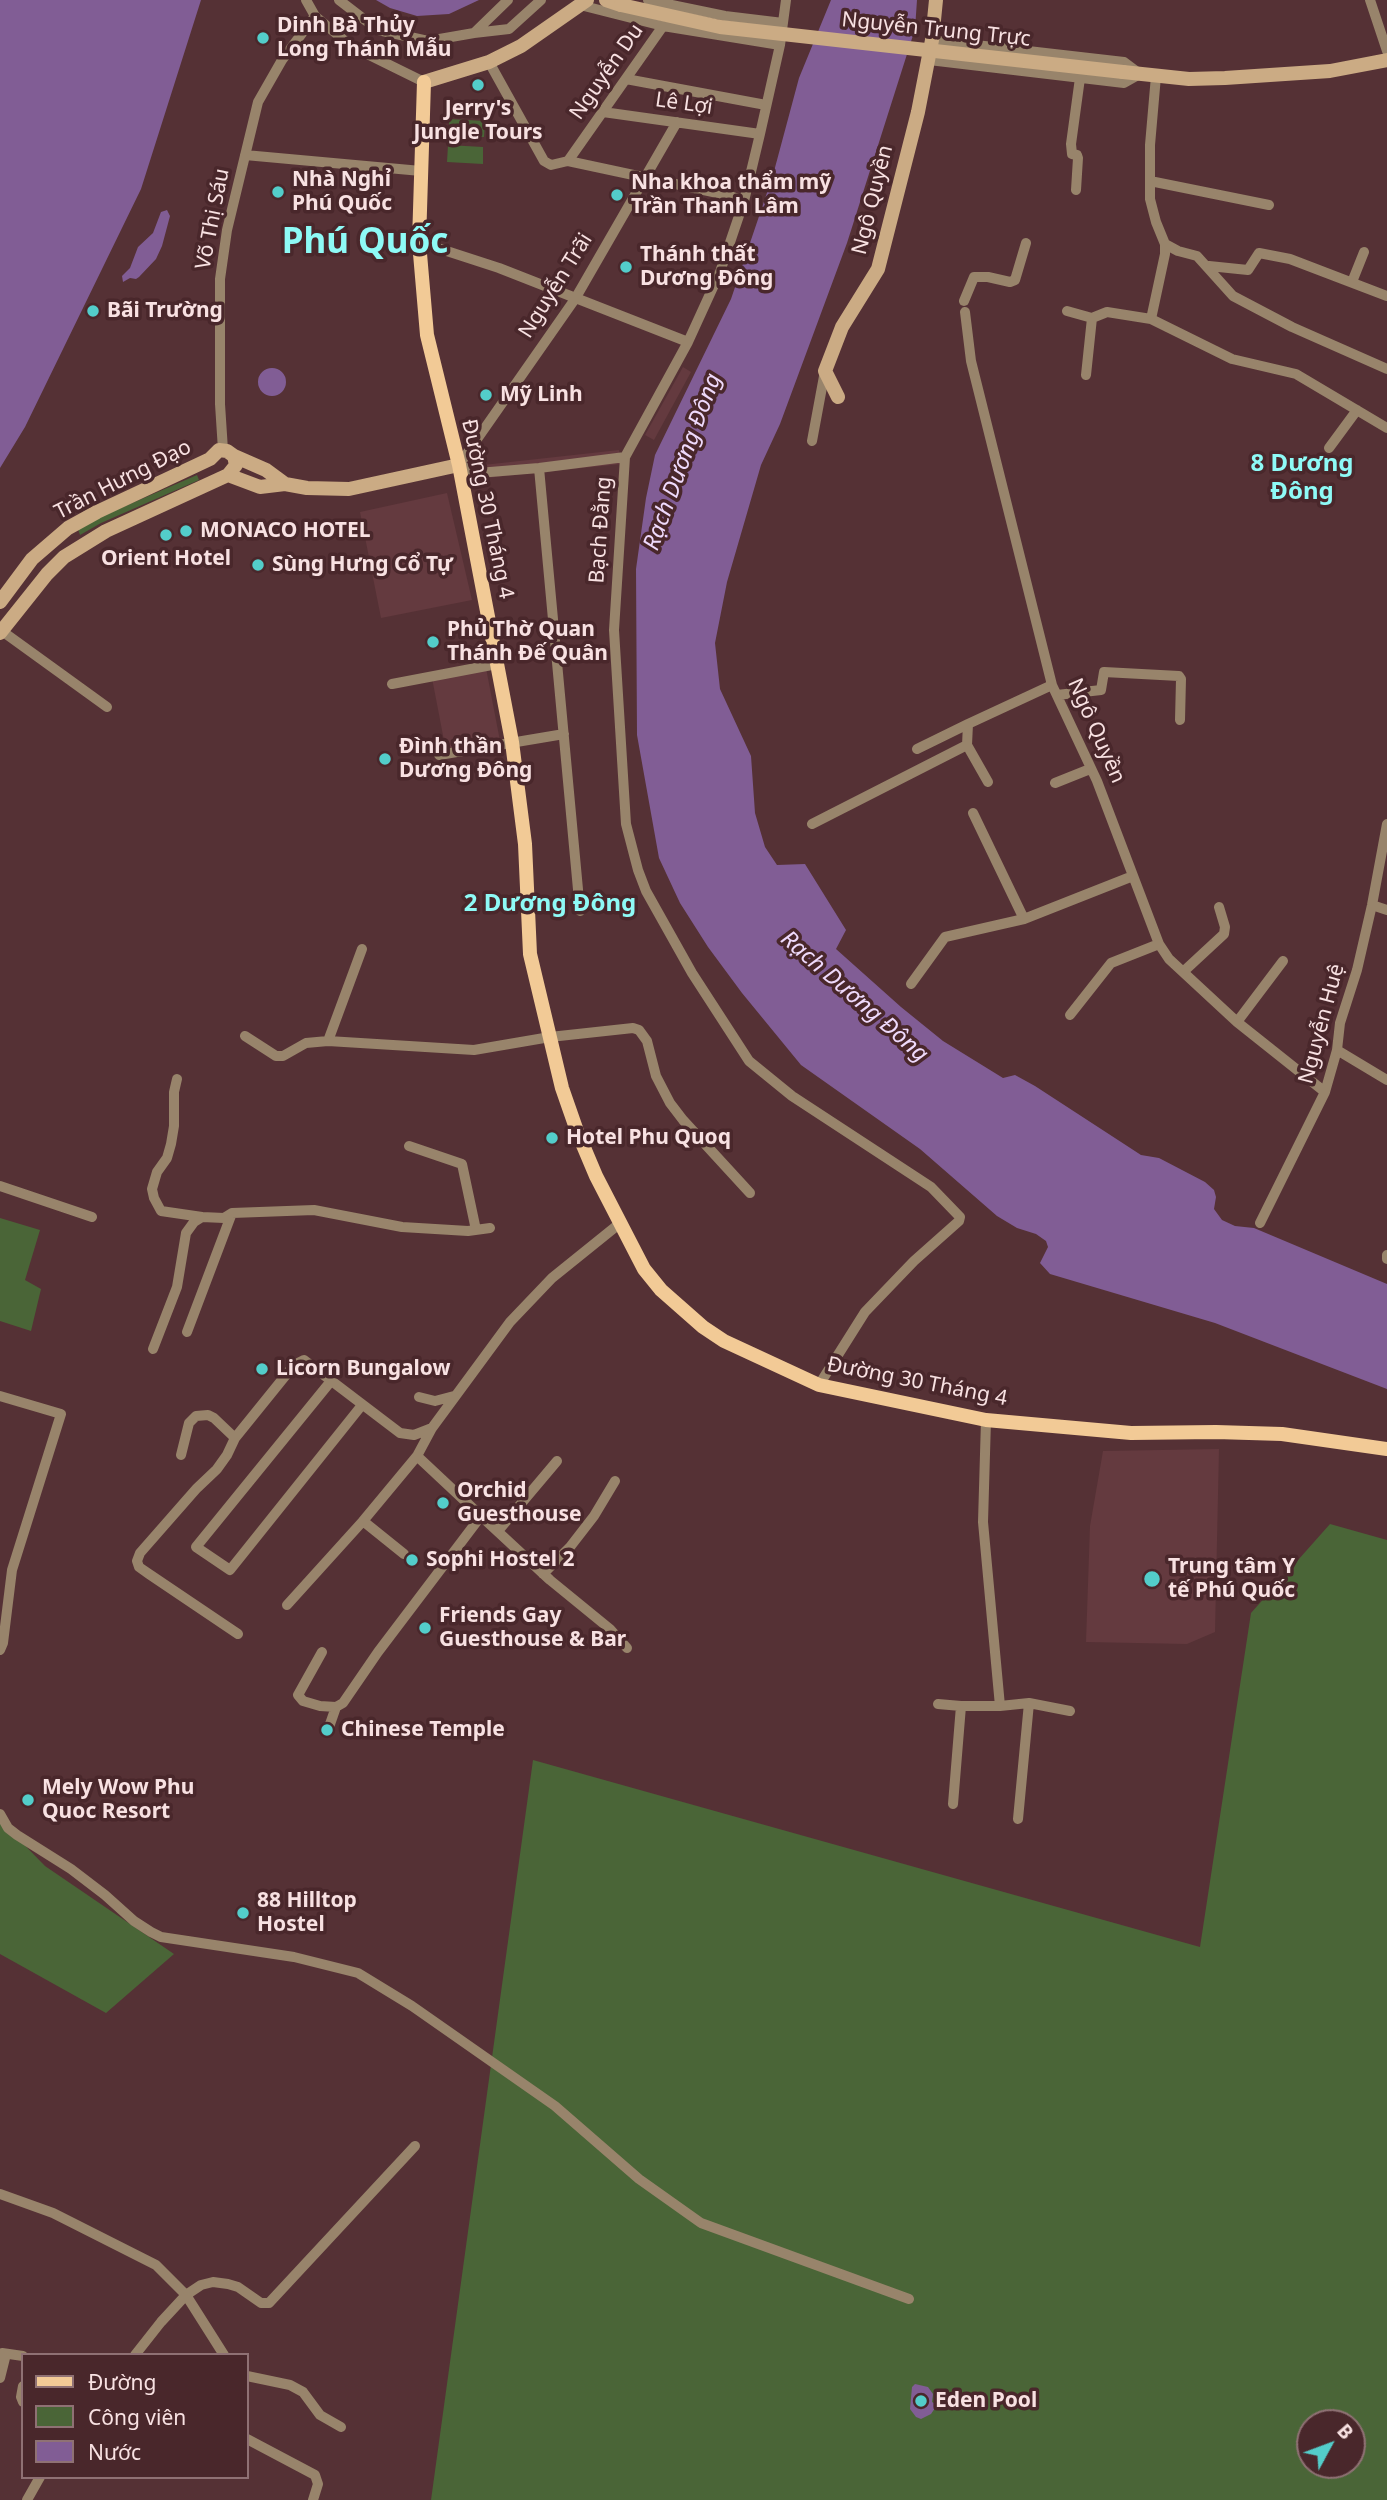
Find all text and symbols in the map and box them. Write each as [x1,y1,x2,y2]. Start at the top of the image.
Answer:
street label: Nguyễn Trung Trực [840,8,1032,52]
place label: Dinh Bà Thủy Long Thánh Mẫu [277,13,451,63]
street label: Nguyễn Du [565,19,649,125]
marker: Dinh Bà Thủy Long Thánh Mẫu [255,30,271,46]
marker: Jerry's Jungle Tours [470,77,486,93]
street label: Lê Lợi [654,88,714,120]
place label: Jerry's Jungle Tours [413,96,543,146]
street label: Ngô Quyền [847,143,899,257]
street label: Võ Thị Sáu [191,166,235,272]
place label: Nhà Nghỉ Phú Quốc [292,167,392,217]
place label: Nha khoa thẩm mỹ Trần Thanh Lâm [631,170,831,220]
marker: Nhà Nghỉ Phú Quốc [270,184,286,200]
marker: Nha khoa thẩm mỹ Trần Thanh Lâm [609,187,625,203]
district label: Phú Quốc [282,222,448,264]
street label: Nguyễn Trãi [514,229,598,343]
place label: Thánh thất Dương Đông [640,242,773,292]
marker: Thánh thất Dương Đông [618,259,634,275]
place label: Bãi Trường [107,298,223,324]
marker: Bãi Trường [85,303,101,319]
water label: Rạch Dương Đông [638,370,728,554]
place label: Mỹ Linh [500,382,583,408]
marker: Mỹ Linh [478,387,494,403]
street label: Đường 30 Tháng 4 [456,417,518,601]
street label: Trần Hưng Đạo [50,435,196,525]
district label: 8 Dương Đông [1251,450,1353,506]
street label: Bạch Đằng [585,476,617,584]
place label: MONACO HOTEL [200,518,370,544]
marker: MONACO HOTEL [178,523,194,539]
marker: Orient Hotel [158,527,174,543]
place label: Orient Hotel [101,546,231,572]
place label: Sùng Hưng Cổ Tự [272,552,453,578]
marker: Sùng Hưng Cổ Tự [250,557,266,573]
place label: Phủ Thờ Quan Thánh Đế Quân [447,617,608,667]
marker: Phủ Thờ Quan Thánh Đế Quân [425,634,441,650]
street label: Ngô Quyền [1062,675,1130,787]
place label: Đình thần Dương Đông [399,734,532,784]
marker: Đình thần Dương Đông [377,751,393,767]
district label: 2 Dương Đông [464,890,636,918]
water label: Rạch Dương Đông [775,925,933,1069]
street label: Nguyễn Huệ [1294,961,1350,1087]
place label: Hotel Phu Quoq [566,1125,731,1151]
marker: Hotel Phu Quoq [544,1130,560,1146]
street label: Đường 30 Tháng 4 [825,1352,1009,1412]
place label: Licorn Bungalow [276,1356,451,1382]
marker: Licorn Bungalow [254,1361,270,1377]
place label: Orchid Guesthouse [457,1478,582,1528]
marker: Orchid Guesthouse [435,1495,451,1511]
place label: Sophi Hostel 2 [426,1547,574,1573]
marker: Sophi Hostel 2 [404,1552,420,1568]
place label: Trung tâm Y tế Phú Quốc [1168,1554,1295,1604]
marker: Trung tâm Y tế Phú Quốc [1142,1569,1162,1589]
place label: Friends Gay Guesthouse & Bar [439,1603,626,1653]
marker: Friends Gay Guesthouse & Bar [417,1620,433,1636]
place label: Chinese Temple [341,1717,505,1743]
marker: Chinese Temple [319,1722,335,1738]
place label: Mely Wow Phu Quoc Resort [42,1775,194,1825]
marker: Mely Wow Phu Quoc Resort [20,1792,36,1808]
place label: 88 Hilltop Hostel [257,1888,357,1938]
marker: 88 Hilltop Hostel [235,1905,251,1921]
legend [21,2353,248,2479]
text: Đường [88,2368,156,2396]
place label: Eden Pool [935,2388,1037,2414]
marker: Eden Pool [913,2393,929,2409]
text: Công viên [88,2403,186,2431]
north arrow [1296,2409,1366,2479]
text: B [1331,2418,1359,2445]
text: Nước [88,2438,141,2466]

